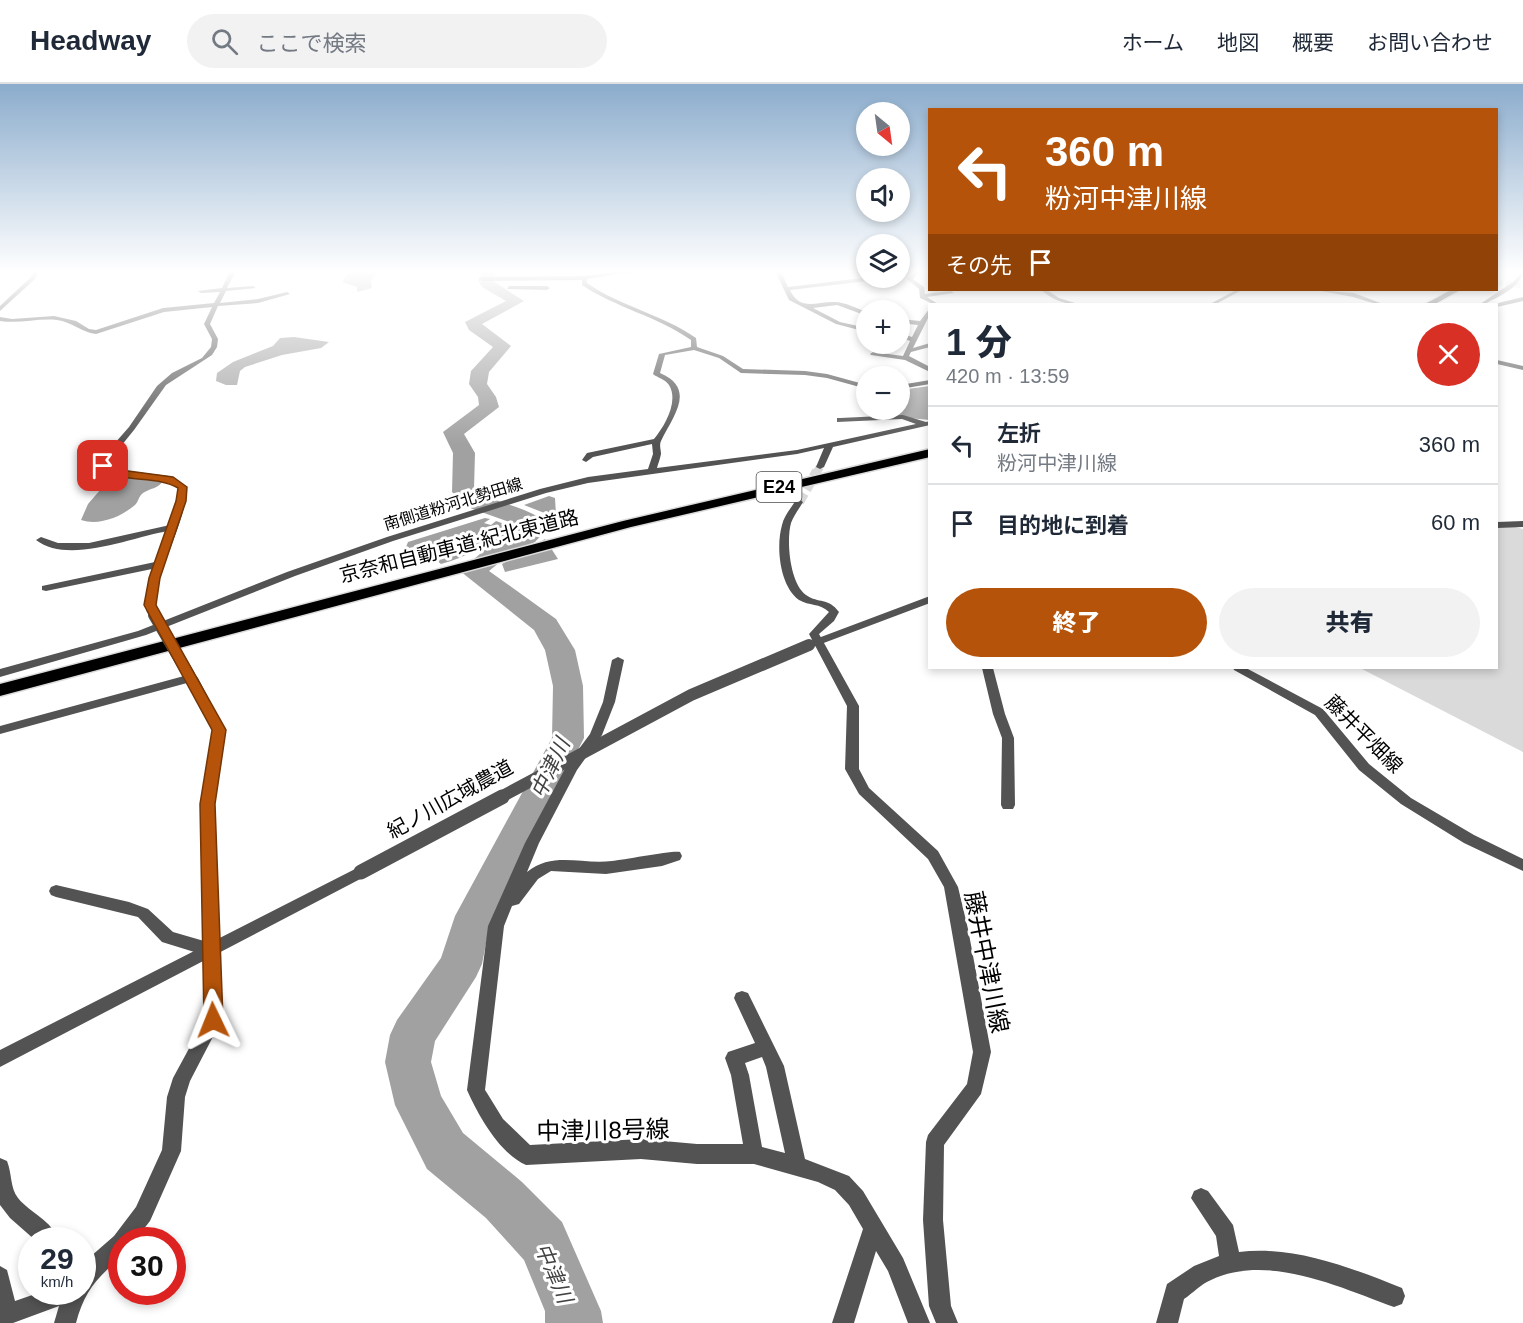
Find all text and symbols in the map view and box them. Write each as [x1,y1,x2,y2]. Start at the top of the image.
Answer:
search box [187,14,607,68]
text: Headway [30,25,151,56]
icon: search [208,25,241,58]
text: ここで検索 [256,31,366,56]
text: ホーム [1122,31,1184,54]
text: 地図 [1217,31,1259,54]
text: 概要 [1292,31,1334,54]
text: お問い合わせ [1367,31,1493,54]
north arrow [856,102,910,156]
map controls [856,102,910,420]
text: 360 m [1045,128,1164,175]
icon: left [946,132,1024,210]
button: sound [856,168,910,222]
text: 粉河中津川線 [1045,184,1207,214]
button: layers [856,234,910,288]
icon: arrive [1024,246,1057,279]
text: その先 [946,253,1012,278]
button: + [856,300,910,354]
text: 1 分 [946,322,1012,363]
button: close [1417,323,1480,386]
text: 420 m · 13:59 [946,365,1069,387]
button: − [856,366,910,420]
text: 左折 [997,421,1041,446]
icon: left [946,429,979,462]
text: 360 m [1419,432,1480,457]
pin [77,440,128,491]
icon: arrive [86,449,119,482]
text: 粉河中津川線 [997,452,1117,474]
road number: E24 [756,472,802,502]
street label: 南側道粉河北勢田線 [382,475,524,533]
street label: 京奈和自動車道;紀北東道路 [337,506,581,586]
icon: arrive [946,507,979,540]
text: 60 m [1431,510,1480,535]
text: 目的地に到着 [997,513,1129,538]
button: 終了 [946,588,1207,657]
button: 共有 [1219,588,1480,657]
street label: 藤井平畑線 [1321,691,1407,777]
water label: 中津川 [526,733,575,801]
street label: 紀ノ川広域農道 [383,755,517,843]
street label: 藤井中津川線 [960,889,1014,1035]
position arrow [181,988,245,1052]
street label: 中津川8号線 [536,1115,670,1145]
speed limit sign: 30 [108,1227,186,1305]
water label: 中津川 [531,1240,578,1308]
text: 29 [40,1242,74,1275]
text: km/h [41,1273,73,1290]

